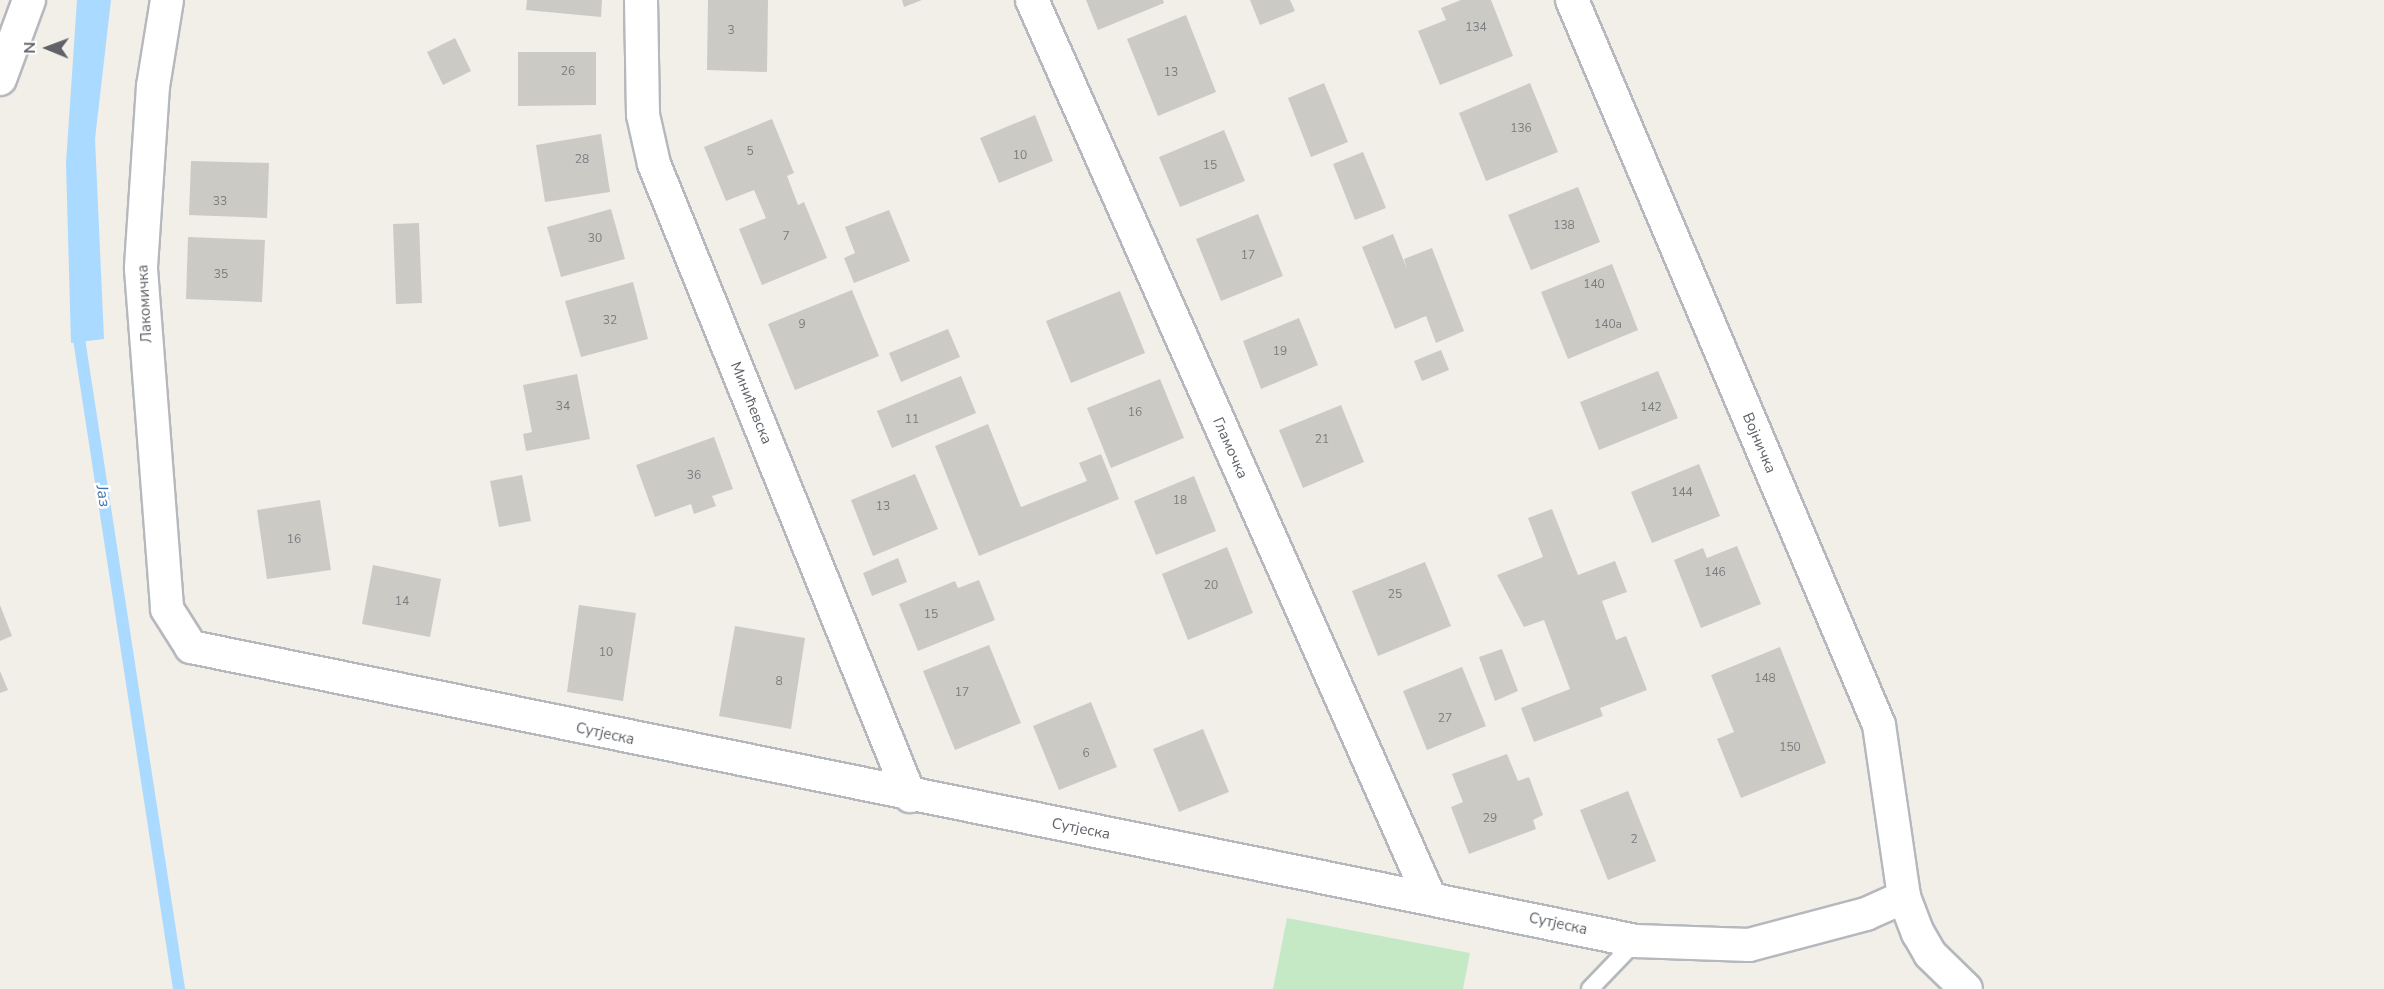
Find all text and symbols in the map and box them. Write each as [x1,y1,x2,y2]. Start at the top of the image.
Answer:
north arrow [18,18,78,78]
house number: 134 [1465,21,1487,35]
house number: 3 [727,24,735,38]
text: N [19,42,41,54]
house number: 26 [561,65,575,79]
house number: 13 [1164,66,1178,80]
house number: 136 [1510,122,1532,136]
house number: 5 [746,145,754,159]
house number: 10 [1013,149,1027,163]
house number: 28 [575,153,589,167]
house number: 15 [1203,159,1217,173]
house number: 33 [213,195,227,209]
house number: 138 [1553,219,1575,233]
house number: 7 [782,230,790,244]
house number: 30 [588,232,602,246]
house number: 17 [1241,249,1255,263]
street label: Лакомичка [134,264,156,344]
house number: 35 [214,268,228,282]
house number: 140 [1583,278,1605,292]
house number: 32 [603,314,617,328]
house number: 9 [798,318,806,332]
house number: 140a [1594,318,1622,332]
house number: 19 [1273,345,1287,359]
street label: Минићевска [726,359,776,447]
house number: 34 [556,400,570,414]
house number: 142 [1640,401,1662,415]
house number: 16 [1128,406,1142,420]
street label: Војничка [1738,410,1780,476]
house number: 11 [905,413,919,427]
street label: Гламочка [1208,415,1252,481]
house number: 21 [1315,433,1329,447]
house number: 36 [687,469,701,483]
water label: Јаз [92,484,114,508]
house number: 144 [1671,486,1693,500]
house number: 18 [1173,494,1187,508]
house number: 13 [876,500,890,514]
house number: 16 [287,533,301,547]
house number: 146 [1704,566,1726,580]
house number: 20 [1204,579,1218,593]
house number: 25 [1388,588,1402,602]
house number: 14 [395,595,409,609]
house number: 15 [924,608,938,622]
house number: 10 [599,646,613,660]
house number: 148 [1754,672,1776,686]
house number: 8 [775,675,783,689]
house number: 17 [955,686,969,700]
house number: 27 [1438,712,1452,726]
street label: Сутјеска [574,719,636,749]
house number: 150 [1779,741,1801,755]
house number: 6 [1082,747,1090,761]
house number: 29 [1483,812,1497,826]
street label: Сутјеска [1050,815,1112,843]
house number: 2 [1630,833,1638,847]
street label: Сутјеска [1527,909,1589,939]

